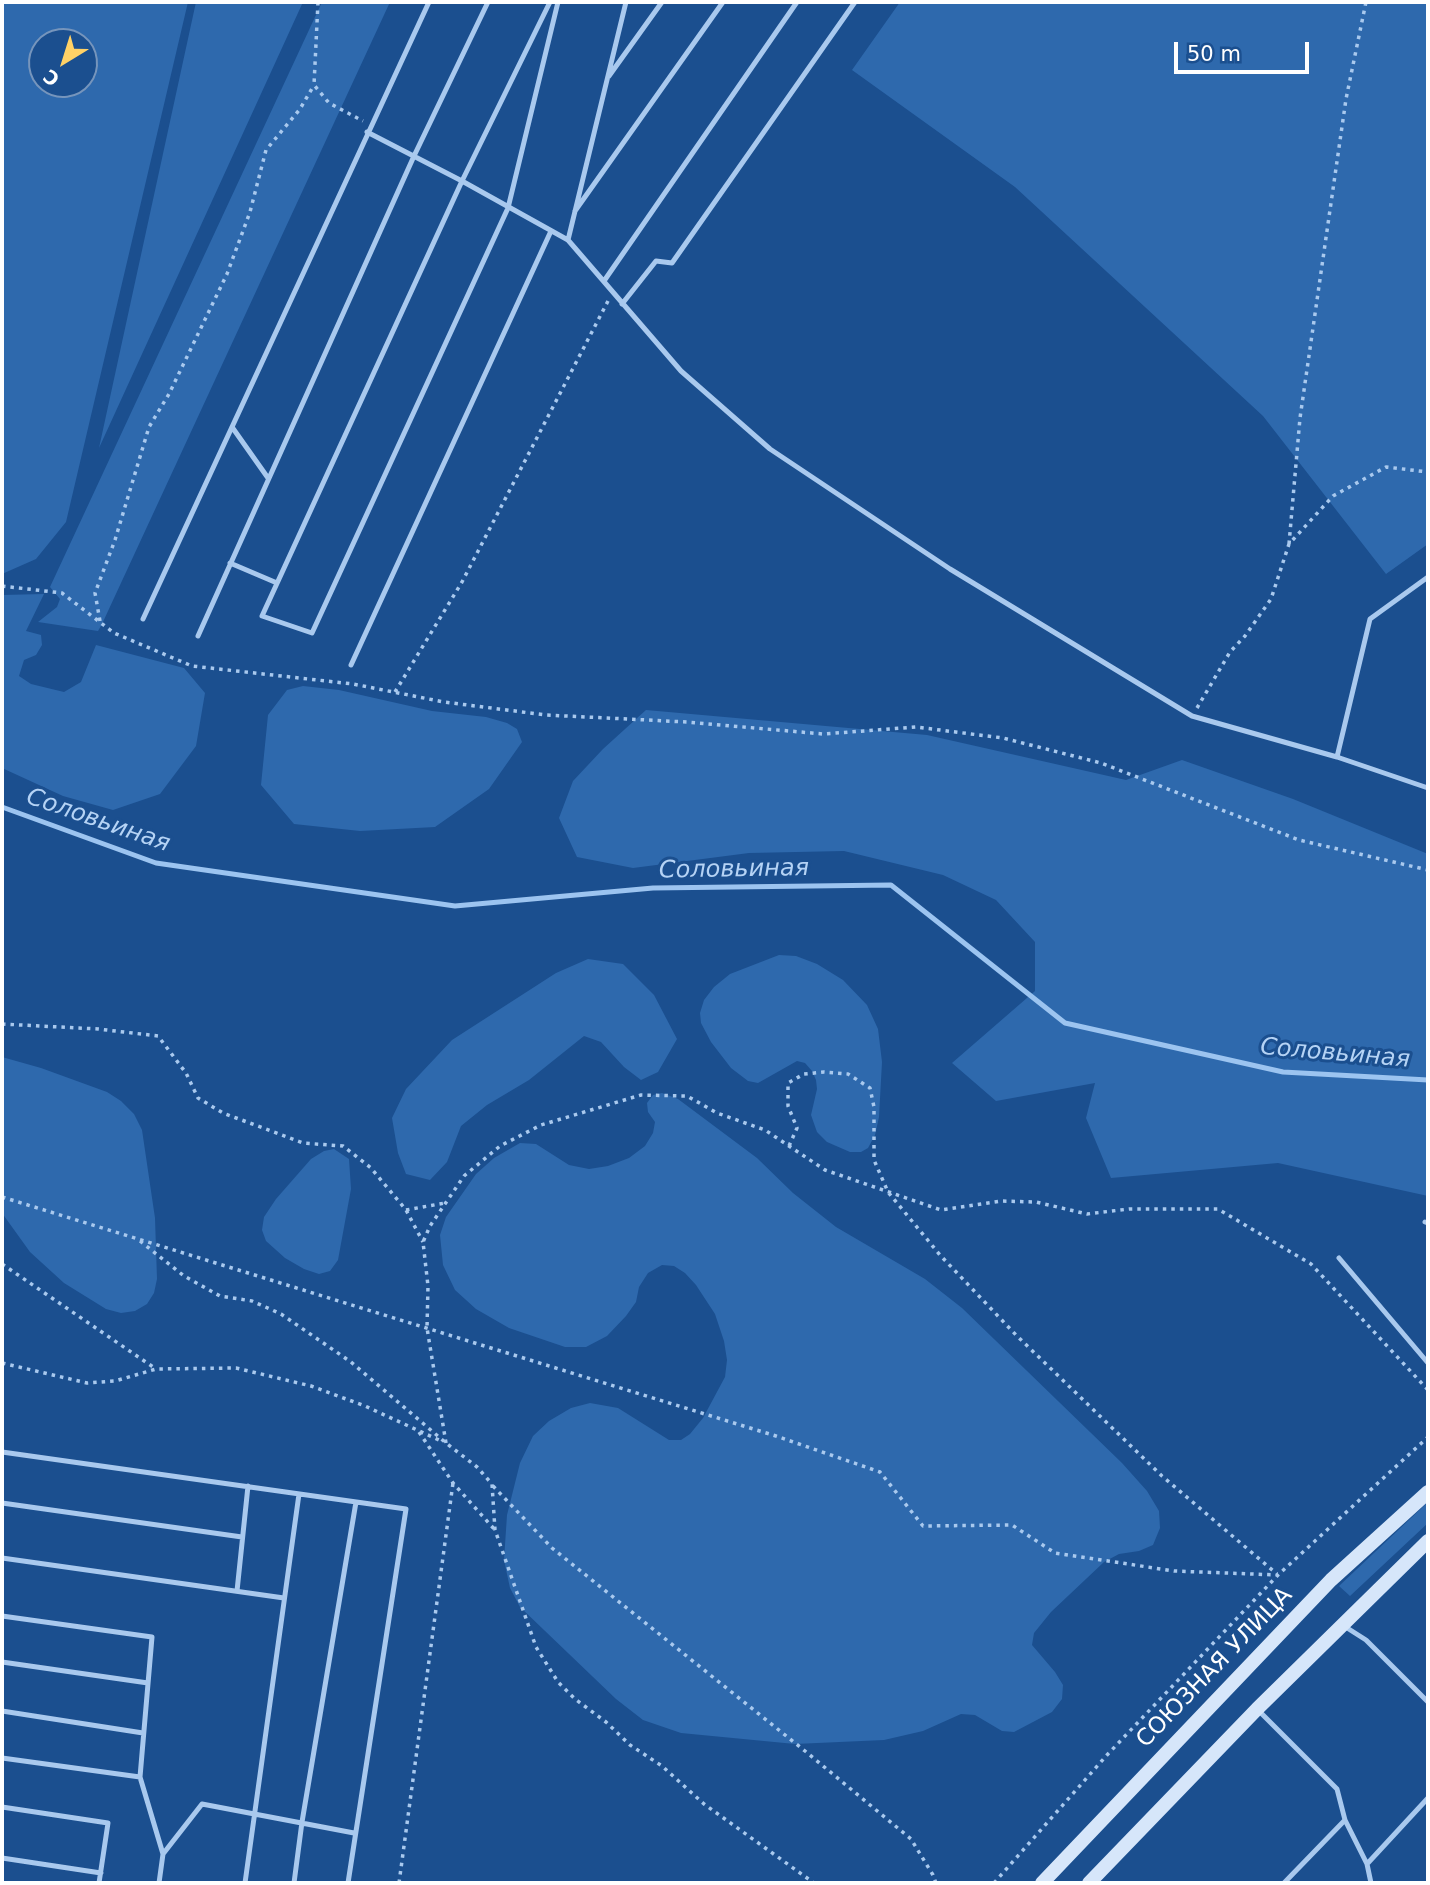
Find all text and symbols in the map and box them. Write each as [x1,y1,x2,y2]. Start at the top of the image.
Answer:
north arrow [28,28,98,98]
scale bar [1178,28,1313,72]
text: 50 m [1187,42,1241,66]
text: С [39,65,64,91]
water label: Соловьиная [22,783,174,859]
water label: Соловьиная [659,854,809,886]
water label: Соловьиная [1259,1033,1411,1075]
street label: СОЮЗНАЯ УЛИЦА [1131,1582,1299,1754]

